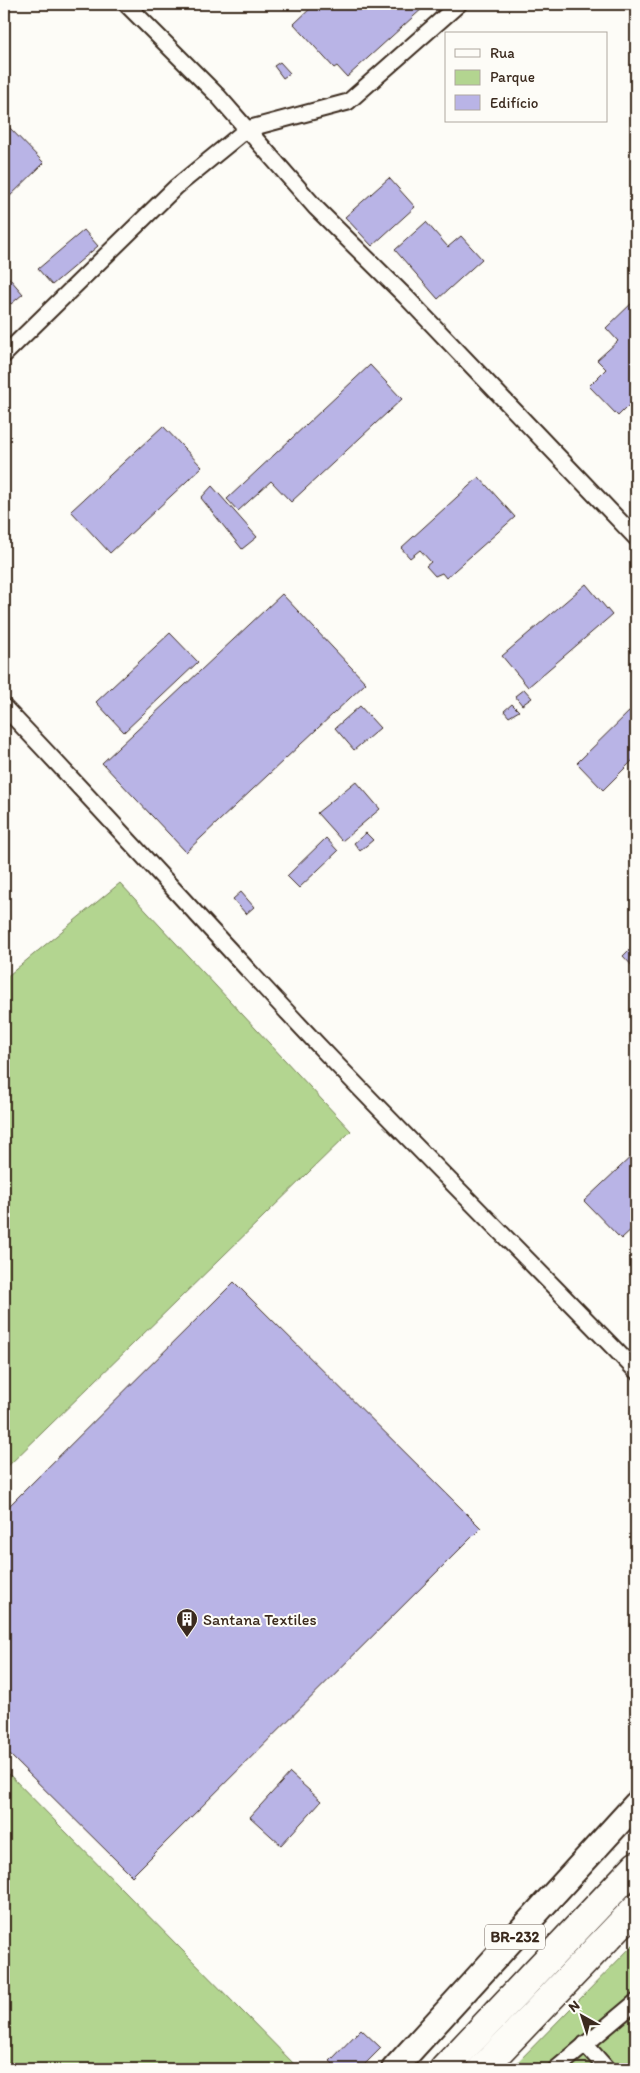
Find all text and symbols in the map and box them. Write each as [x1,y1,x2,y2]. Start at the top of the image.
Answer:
legend [445,32,608,122]
text: Rua [490,44,515,62]
text: Parque [490,68,535,86]
text: Edifício [490,94,538,112]
building icon: Santana Textiles [175,1607,199,1638]
place label: Santana Textiles [203,1610,317,1629]
road number: BR-232 [485,1924,545,1950]
north arrow [558,1990,608,2040]
text: N [565,1997,583,2016]

